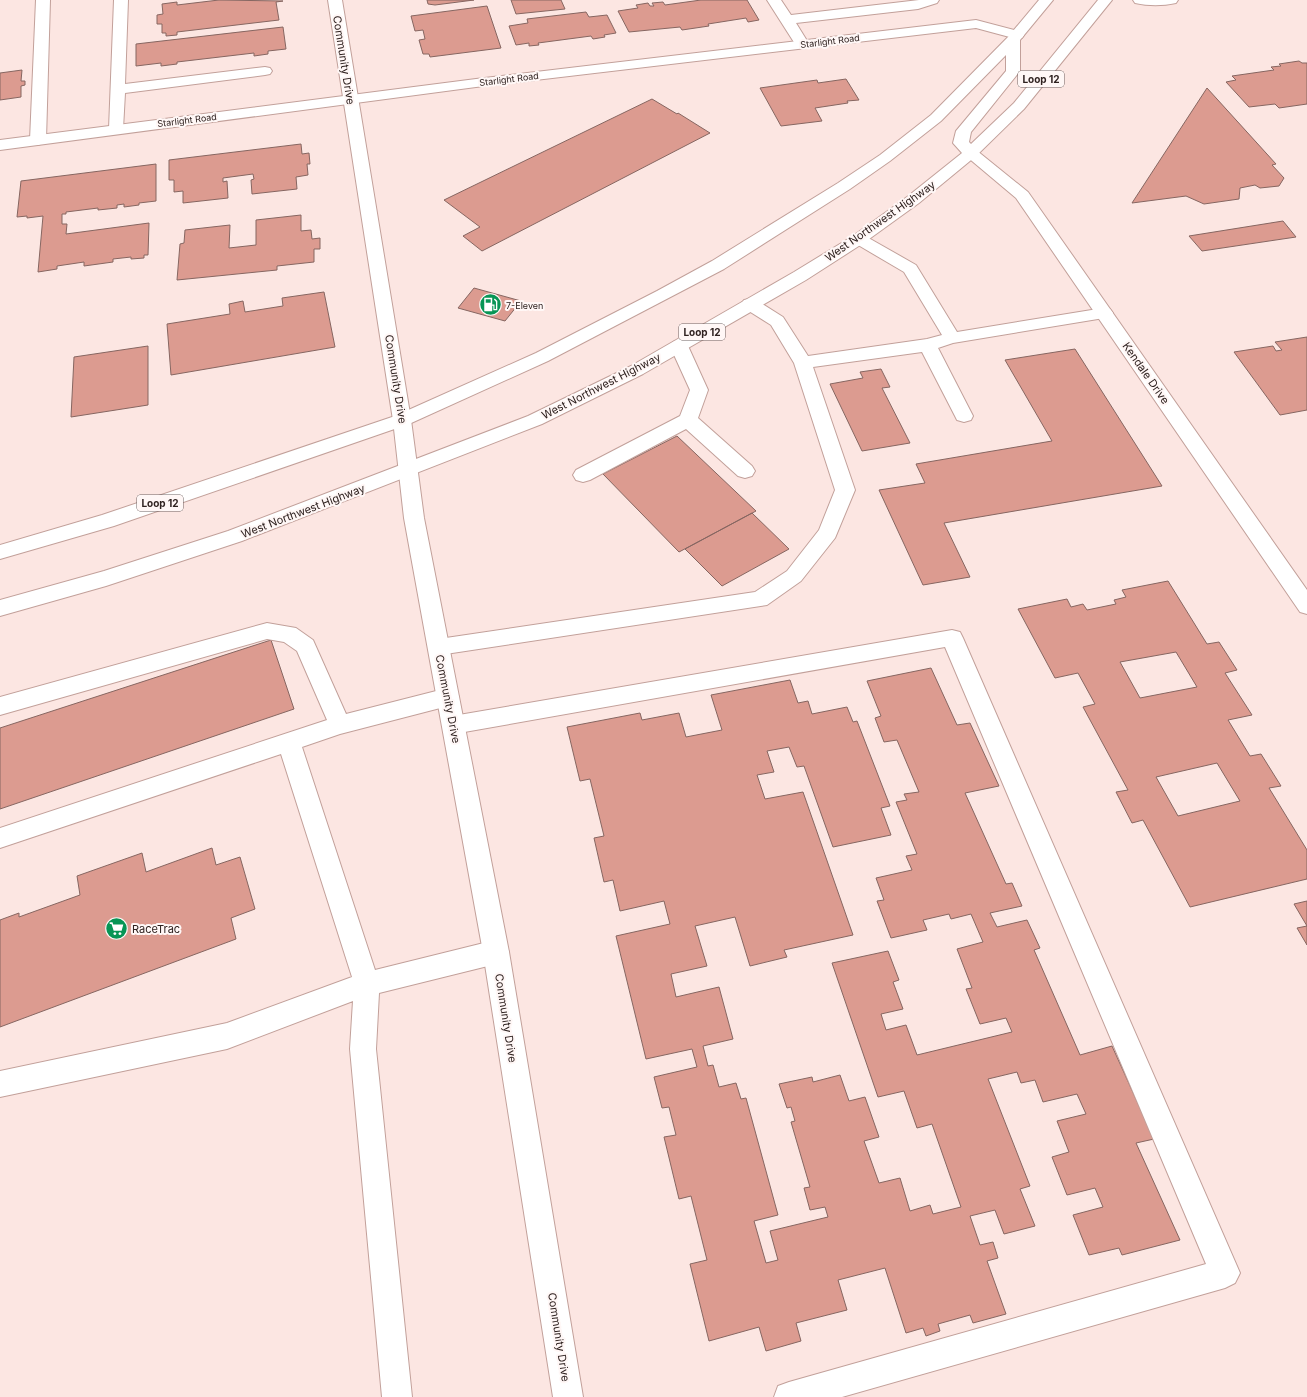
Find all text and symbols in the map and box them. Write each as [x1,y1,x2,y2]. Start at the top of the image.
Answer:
street label: Community Drive [330,14,358,106]
street label: Starlight Road [800,32,860,50]
street label: Starlight Road [479,70,539,88]
road number: Loop 12 [1018,71,1064,87]
street label: Starlight Road [157,111,217,129]
street label: West Northwest Highway [822,178,938,264]
fuel station icon: 7-Eleven [477,292,503,318]
place label: 7-Eleven [506,300,543,311]
road number: Loop 12 [679,324,725,340]
street label: Community Drive [382,333,410,425]
street label: Kendale Drive [1120,339,1172,407]
street label: West Northwest Highway [539,350,663,422]
street label: West Northwest Highway [239,481,367,541]
road number: Loop 12 [137,495,183,511]
street label: Community Drive [433,654,463,744]
supermarket icon: RaceTrac [104,916,130,942]
place label: RaceTrac [132,922,180,936]
street label: Community Drive [492,972,520,1064]
street label: Community Drive [545,1291,573,1383]

